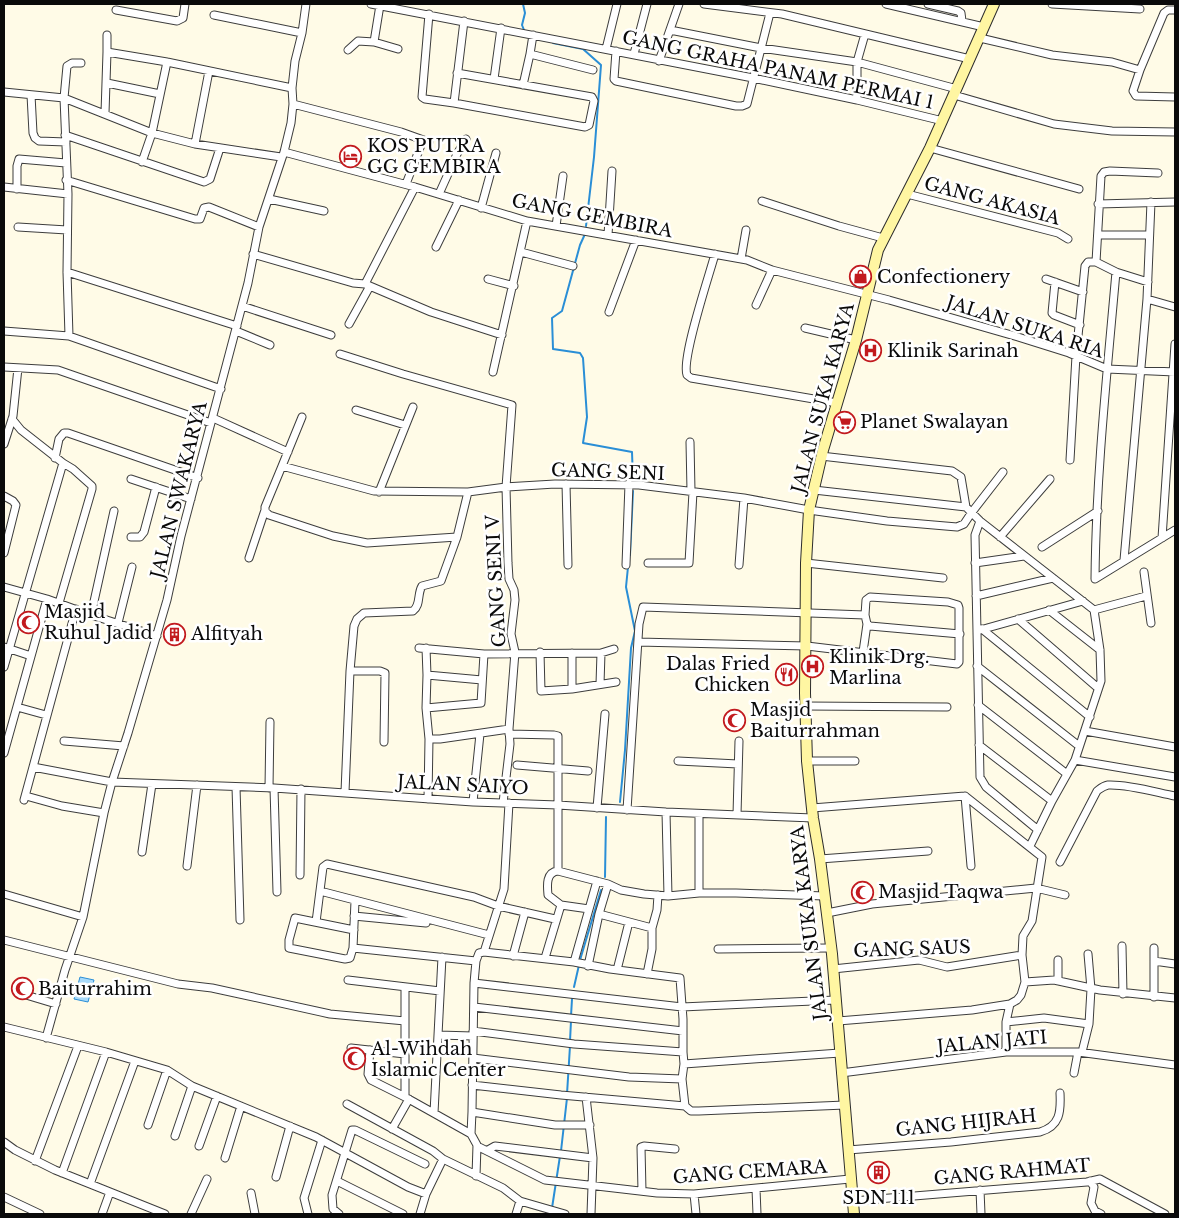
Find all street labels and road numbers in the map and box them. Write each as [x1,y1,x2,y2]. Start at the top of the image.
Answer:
street label: GANG GRAHA PANAM PERMAI 1 [620,26,936,114]
street label: GANG AKASIA [922,172,1063,230]
street label: GANG GEMBIRA [510,190,675,243]
street label: JALAN SUKA RIA [942,291,1108,363]
street label: JALAN SUKA KARYA [787,299,859,497]
street label: JALAN SWAKARYA [146,398,212,583]
street label: GANG SENI [551,459,665,485]
street label: GANG SENI V [481,513,510,648]
street label: JALAN SAIYO [395,770,529,799]
street label: JALAN SUKA KARYA [786,823,832,1024]
street label: GANG SAUS [853,936,971,962]
street label: JALAN JATI [934,1026,1048,1058]
street label: GANG HIJRAH [894,1105,1038,1141]
street label: GANG RAHMAT [933,1154,1092,1190]
street label: GANG CEMARA [672,1156,829,1188]

